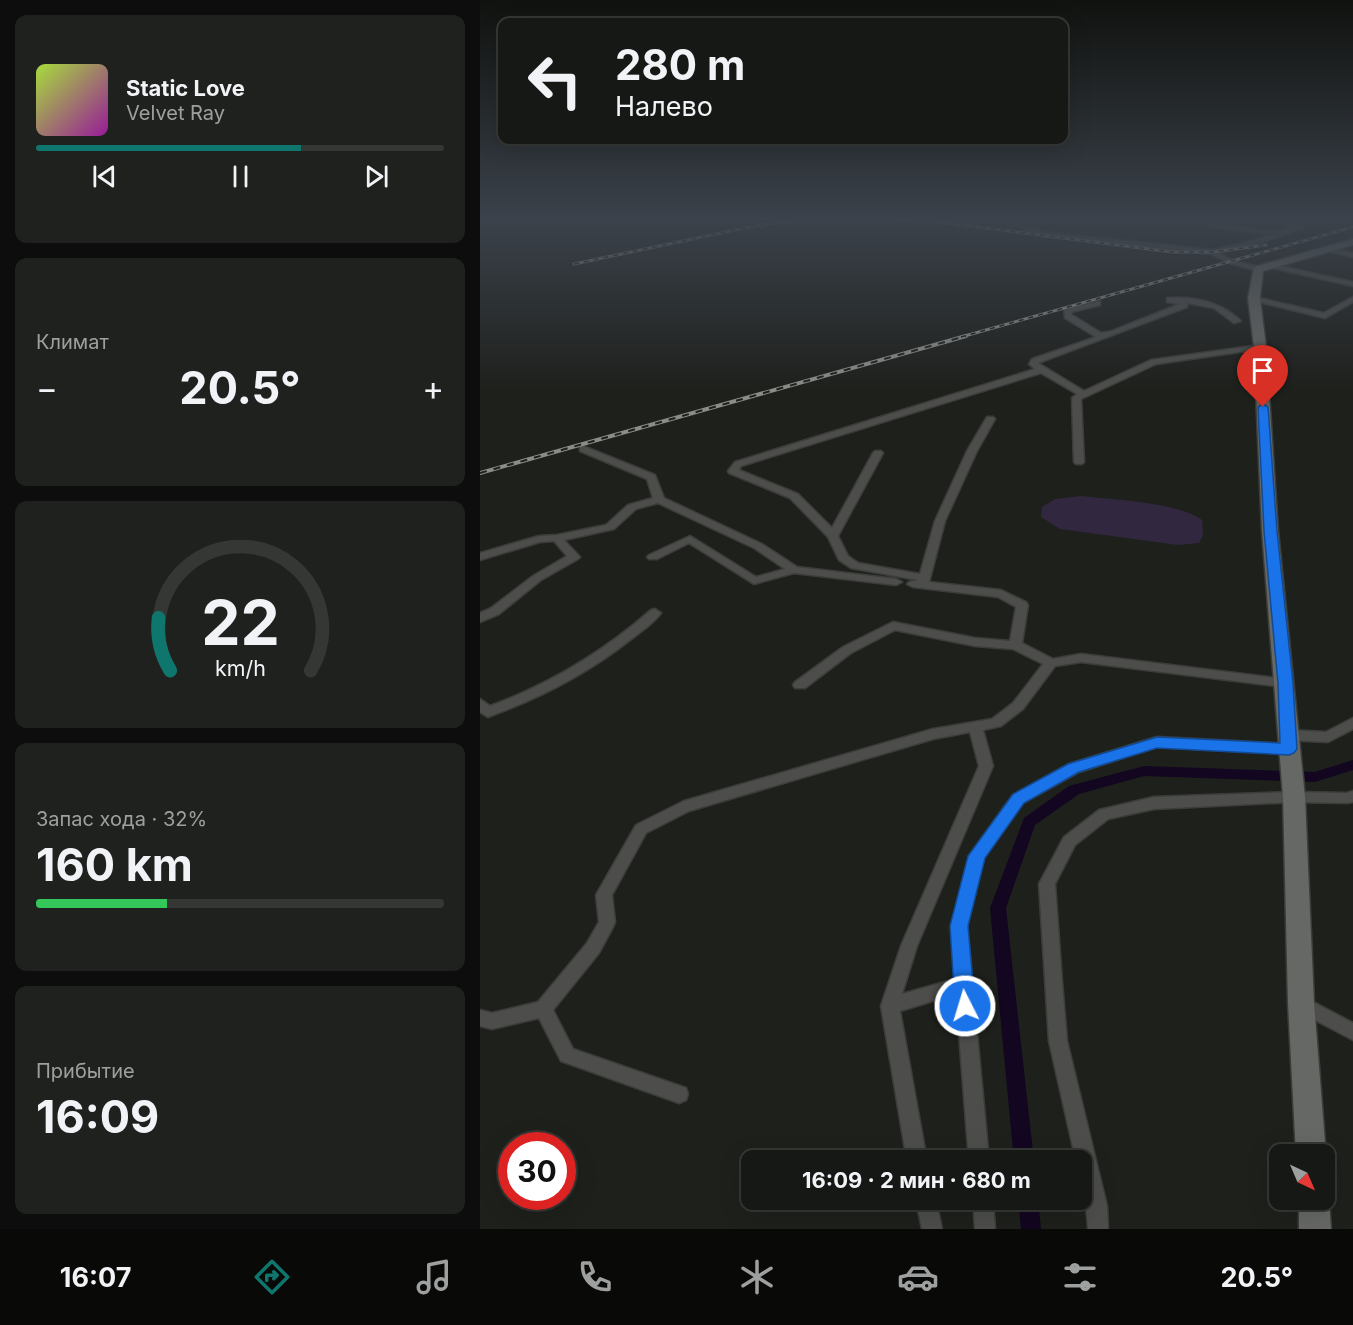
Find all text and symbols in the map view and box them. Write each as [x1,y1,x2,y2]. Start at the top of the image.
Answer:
text: 280 m [615,39,745,90]
icon: left [516,42,594,120]
text: Static Love [126,75,245,101]
text: Налево [615,90,713,123]
text: Velvet Ray [126,101,225,125]
icon: previous [88,160,121,193]
icon: pause [224,160,257,193]
icon: next [360,160,393,193]
text: Климат [36,330,109,354]
pin [1237,345,1288,407]
icon: arrive [1246,354,1279,387]
text: 20.5° [179,360,301,415]
text: − [36,368,58,408]
text: + [422,368,444,408]
text: 22 [201,586,279,661]
text: km/h [215,656,265,682]
text: Запас хода · 32% [36,807,207,831]
text: 160 km [36,837,193,892]
position arrow [933,974,997,1038]
text: Прибытие [36,1059,135,1083]
text: 16:09 [36,1089,159,1144]
speed limit sign: 30 [498,1132,576,1210]
north arrow [1269,1144,1335,1210]
map controls [1269,1144,1335,1210]
text: 16:09 · 2 мин · 680 m [802,1167,1031,1193]
icon: directions [251,1256,293,1298]
icon: music [413,1256,455,1298]
icon: phone [574,1256,616,1298]
icon: climate [736,1256,778,1298]
icon: car [897,1256,939,1298]
icon: filters [1059,1256,1101,1298]
text: 16:07 [60,1261,131,1294]
text: 20.5° [1220,1261,1293,1294]

